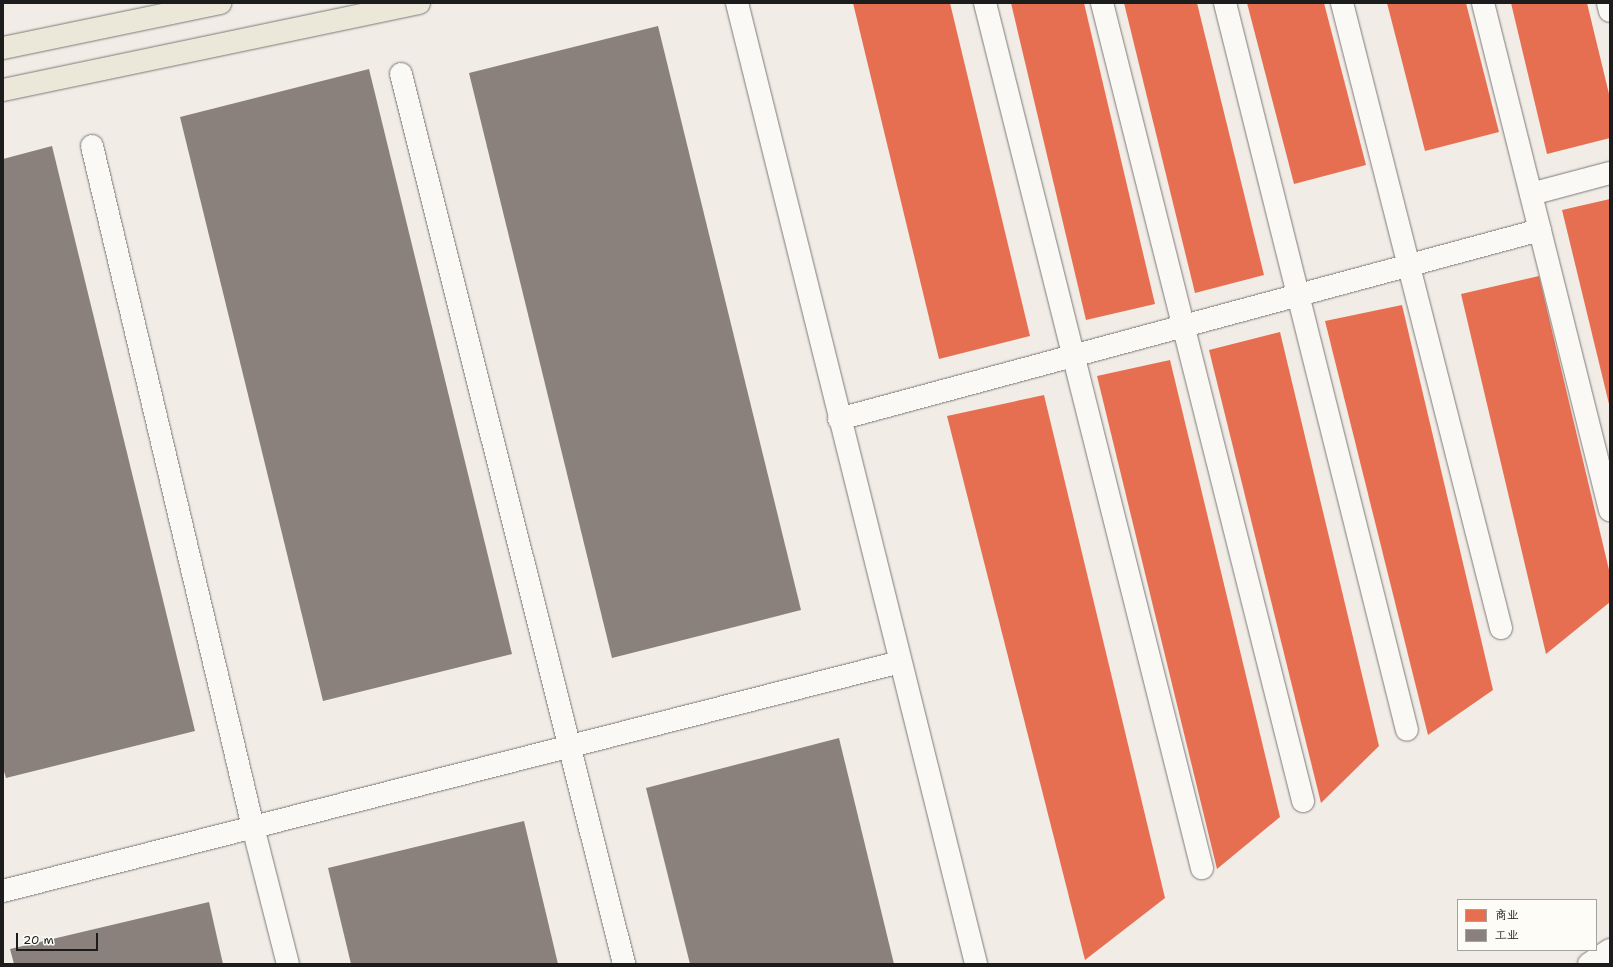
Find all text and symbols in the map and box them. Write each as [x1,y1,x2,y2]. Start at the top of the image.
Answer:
legend [1457,899,1597,951]
text: 商业 [1495,907,1519,923]
scale bar [18,925,100,951]
text: 工业 [1495,927,1519,943]
text: 20 m [23,932,54,948]

